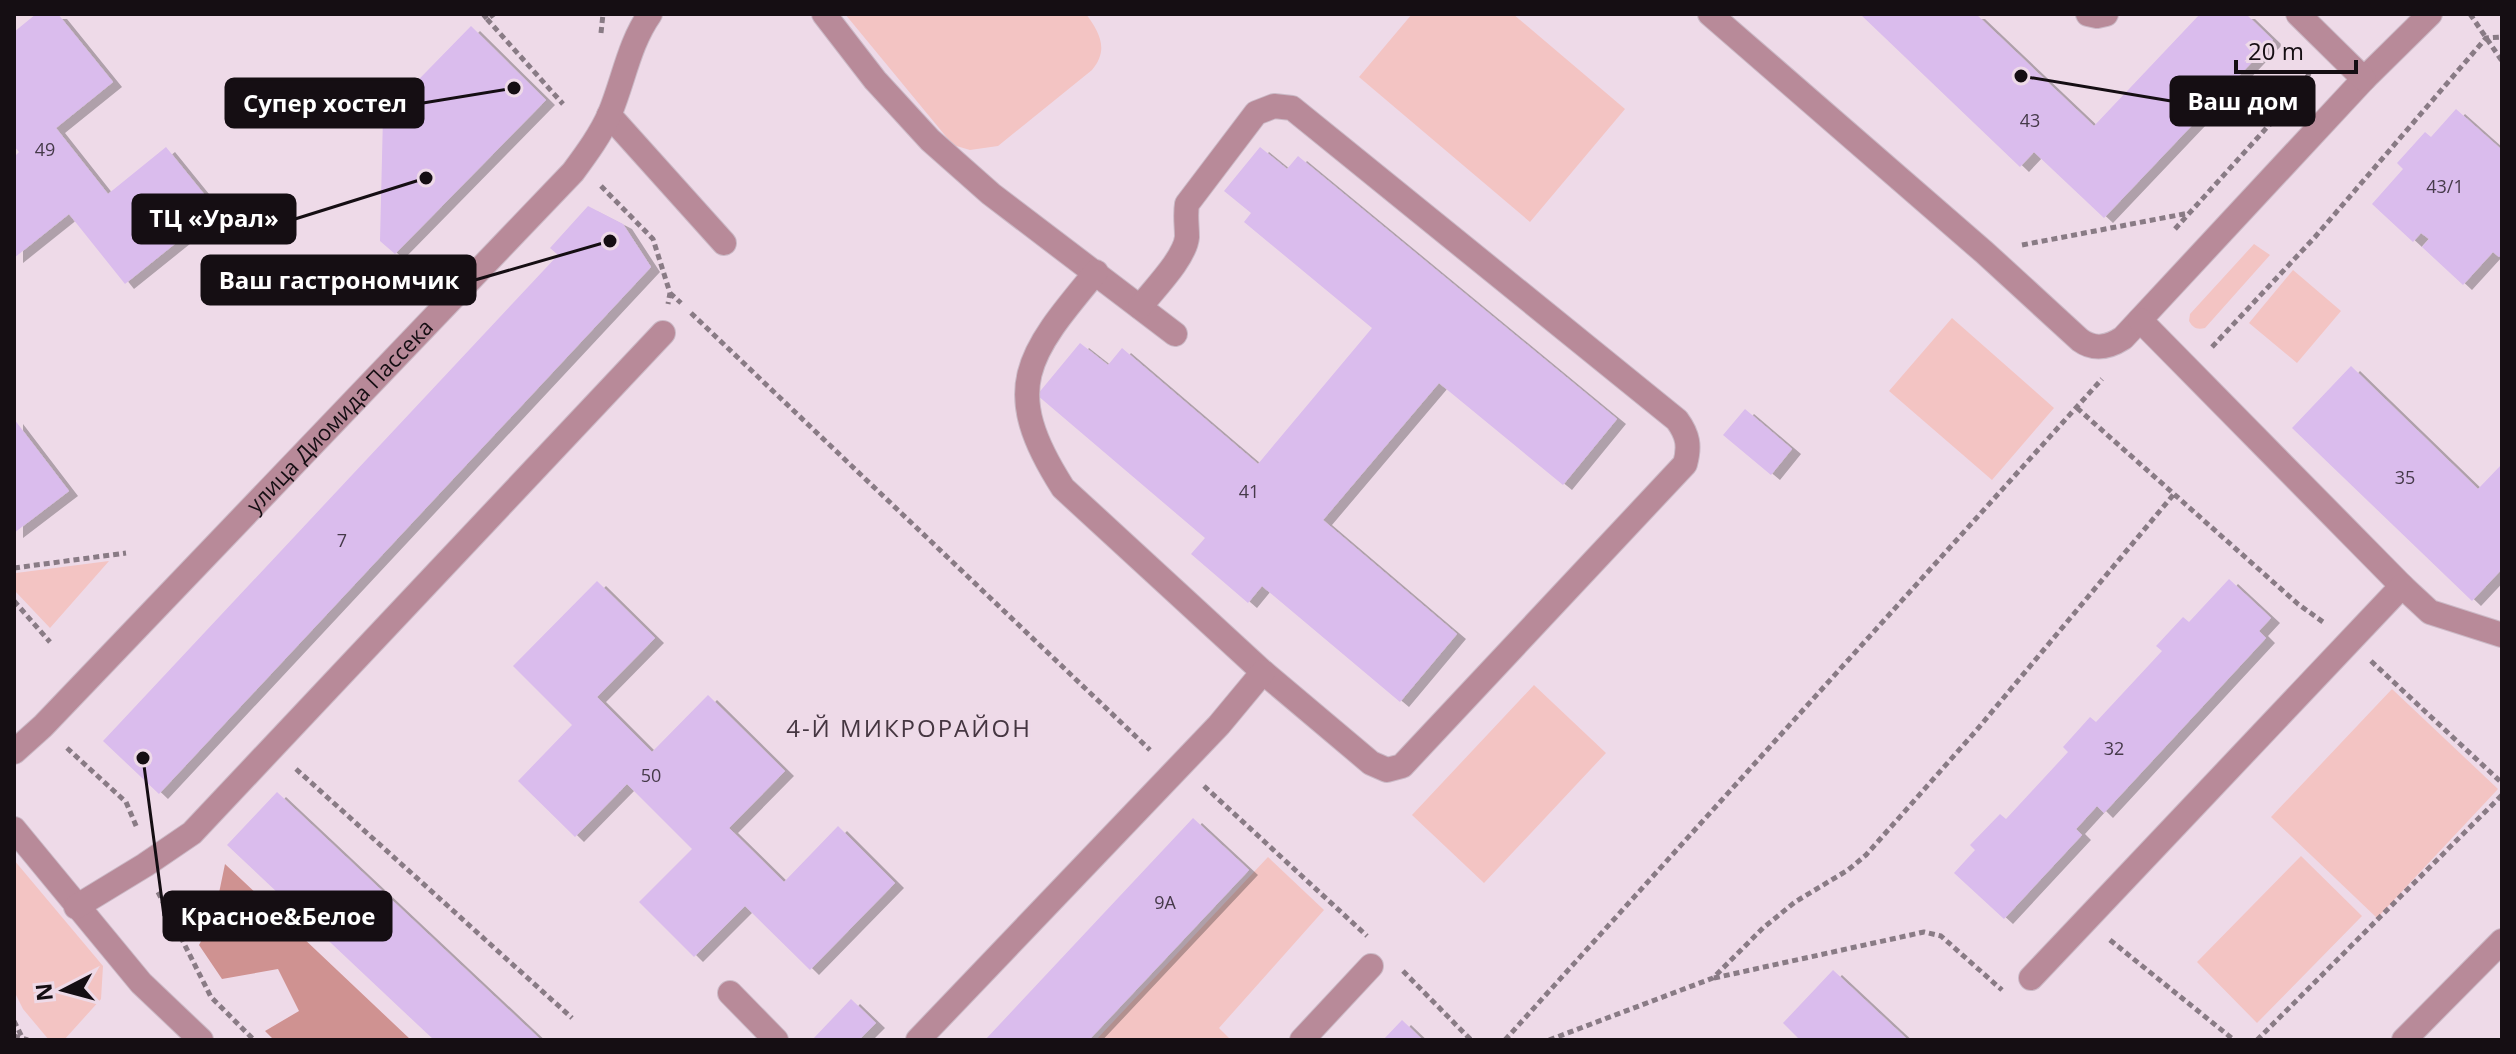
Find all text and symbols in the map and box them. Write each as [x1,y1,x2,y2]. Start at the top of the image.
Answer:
scale bar [2236,24,2356,74]
text: 20 m [2248,34,2304,67]
callout: Ваш дом [2171,77,2314,125]
callout: Супер хостел [226,79,423,127]
text: Ваш дом [2187,84,2299,117]
text: Супер хостел [243,86,407,119]
house number: 43 [2020,108,2040,132]
house number: 49 [35,137,55,161]
house number: 43/1 [2426,174,2464,198]
callout: ТЦ «Урал» [133,195,295,243]
text: ТЦ «Урал» [149,201,279,234]
callout: Ваш гастрономчик [202,256,475,304]
text: Ваш гастрономчик [219,263,459,296]
street label: улица Диомида Пассека [239,312,439,519]
house number: 35 [2395,465,2415,489]
house number: 41 [1239,479,1259,503]
house number: 7 [337,528,347,552]
district label: 4-Й МИКРОРАЙОН [786,711,1032,744]
house number: 32 [2104,736,2124,760]
house number: 50 [641,763,661,787]
house number: 9А [1154,890,1176,914]
callout: Красное&Белое [164,892,391,940]
text: Красное&Белое [180,899,376,932]
north arrow [24,950,104,1030]
text: N [27,982,59,1003]

